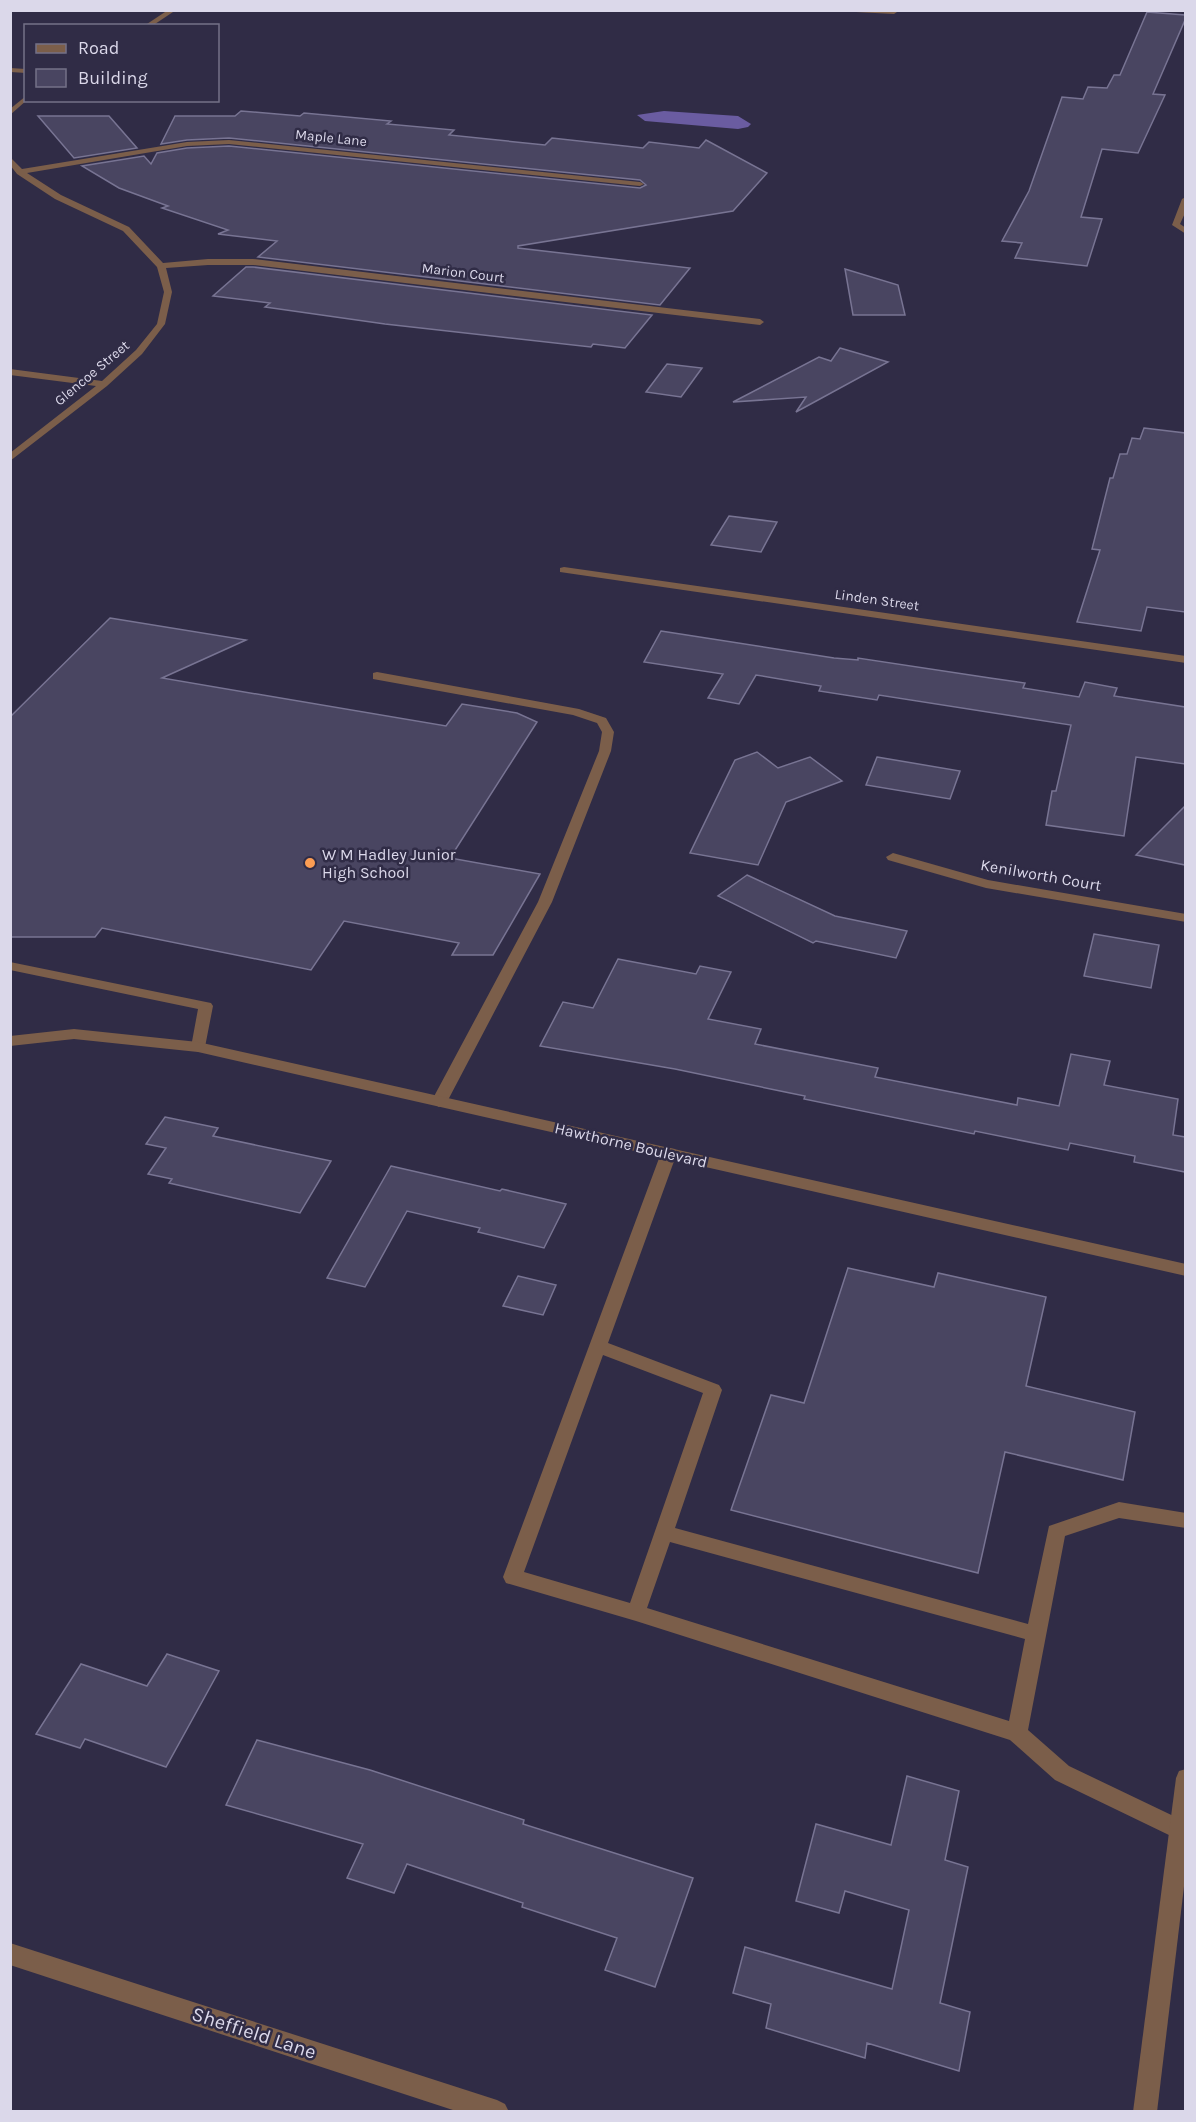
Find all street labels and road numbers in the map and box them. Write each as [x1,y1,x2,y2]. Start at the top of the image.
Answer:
street label: Maple Lane [294,126,368,150]
street label: Marion Court [421,259,505,287]
street label: Glencoe Street [51,337,133,409]
street label: Linden Street [834,586,920,614]
street label: Kenilworth Court [979,855,1103,895]
street label: Hawthorne Boulevard [553,1118,709,1172]
street label: Sheffield Lane [189,2002,319,2064]

